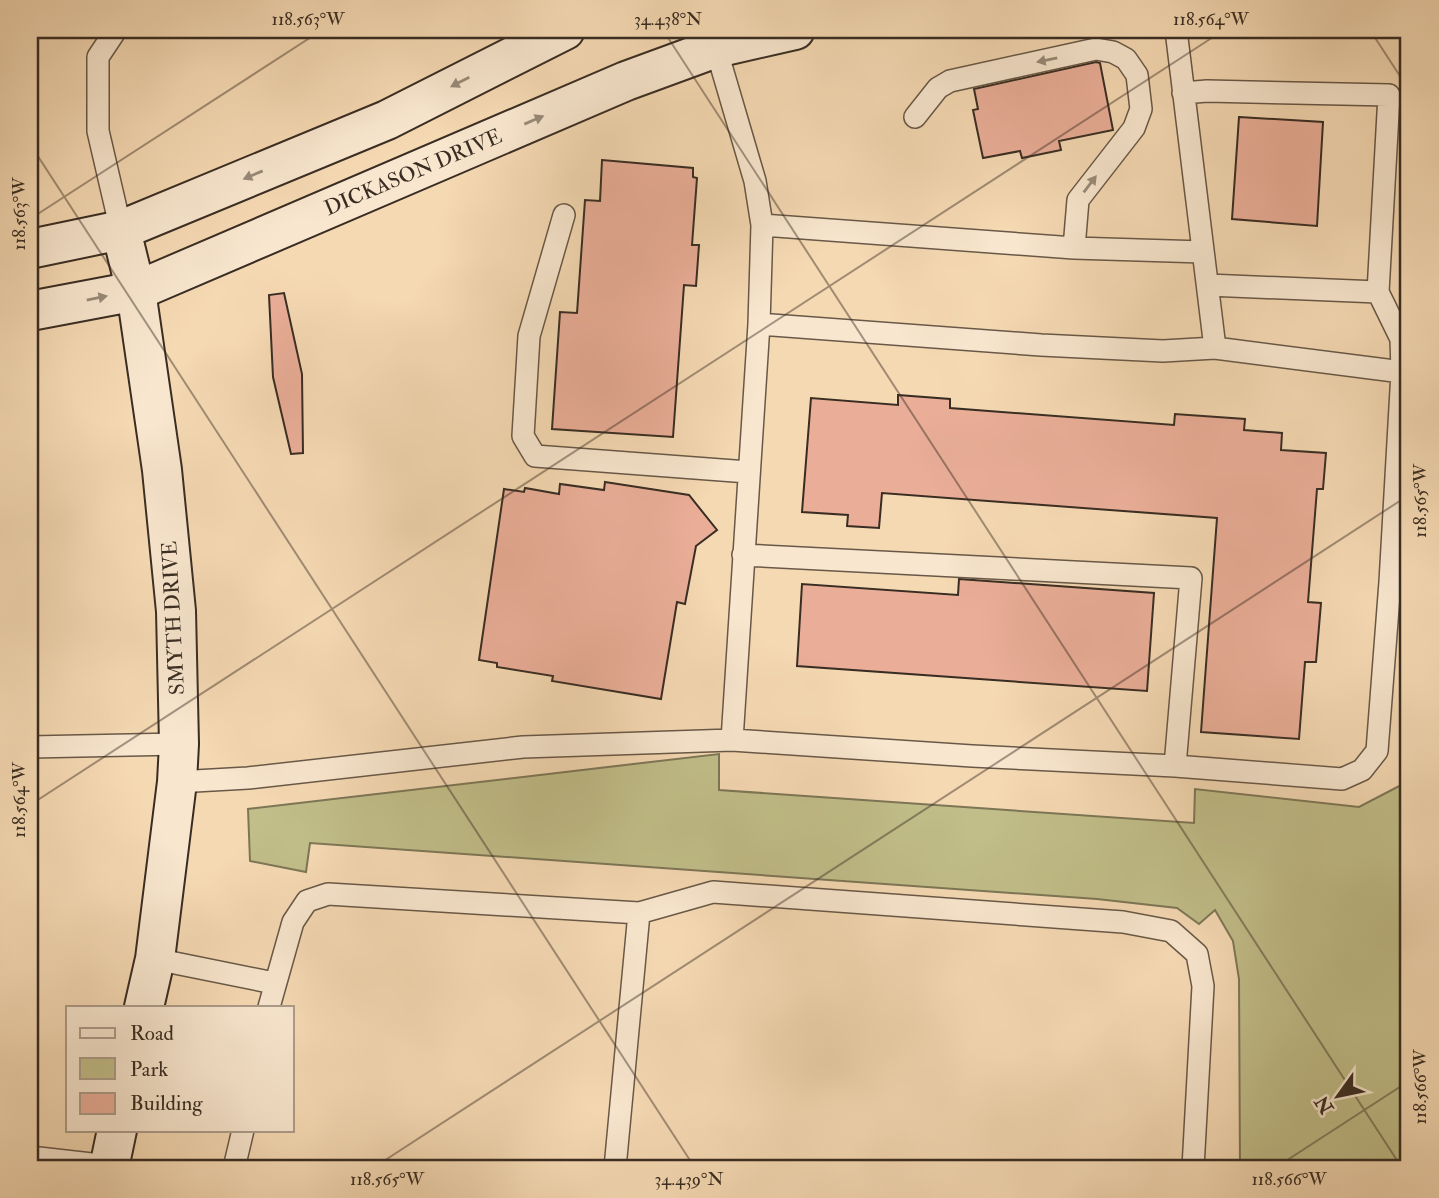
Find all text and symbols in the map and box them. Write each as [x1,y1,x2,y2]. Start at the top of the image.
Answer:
text: 118.563°W [271,8,345,31]
text: 34.438°N [634,8,702,31]
text: 118.564°W [1173,8,1250,31]
one-way arrow [1036,55,1058,66]
one-way arrow [450,76,470,88]
one-way arrow [523,115,544,126]
street label: DICKASON DRIVE [320,123,506,222]
one-way arrow [242,170,263,181]
one-way arrow [1083,176,1098,194]
text: 118.563°W [8,177,31,251]
one-way arrow [86,293,108,304]
text: 118.565°W [1409,463,1432,538]
street label: SMYTH DRIVE [156,540,191,696]
text: 118.564°W [8,761,31,838]
legend [66,1006,294,1132]
text: Road [130,1020,175,1047]
text: 118.566°W [1409,1049,1432,1125]
text: Park [130,1056,168,1083]
north arrow [1302,1062,1372,1132]
text: Building [130,1090,203,1117]
text: N [1309,1090,1340,1119]
text: 118.565°W [350,1168,425,1191]
text: 34.439°N [655,1168,724,1191]
text: 118.566°W [1251,1168,1327,1191]

